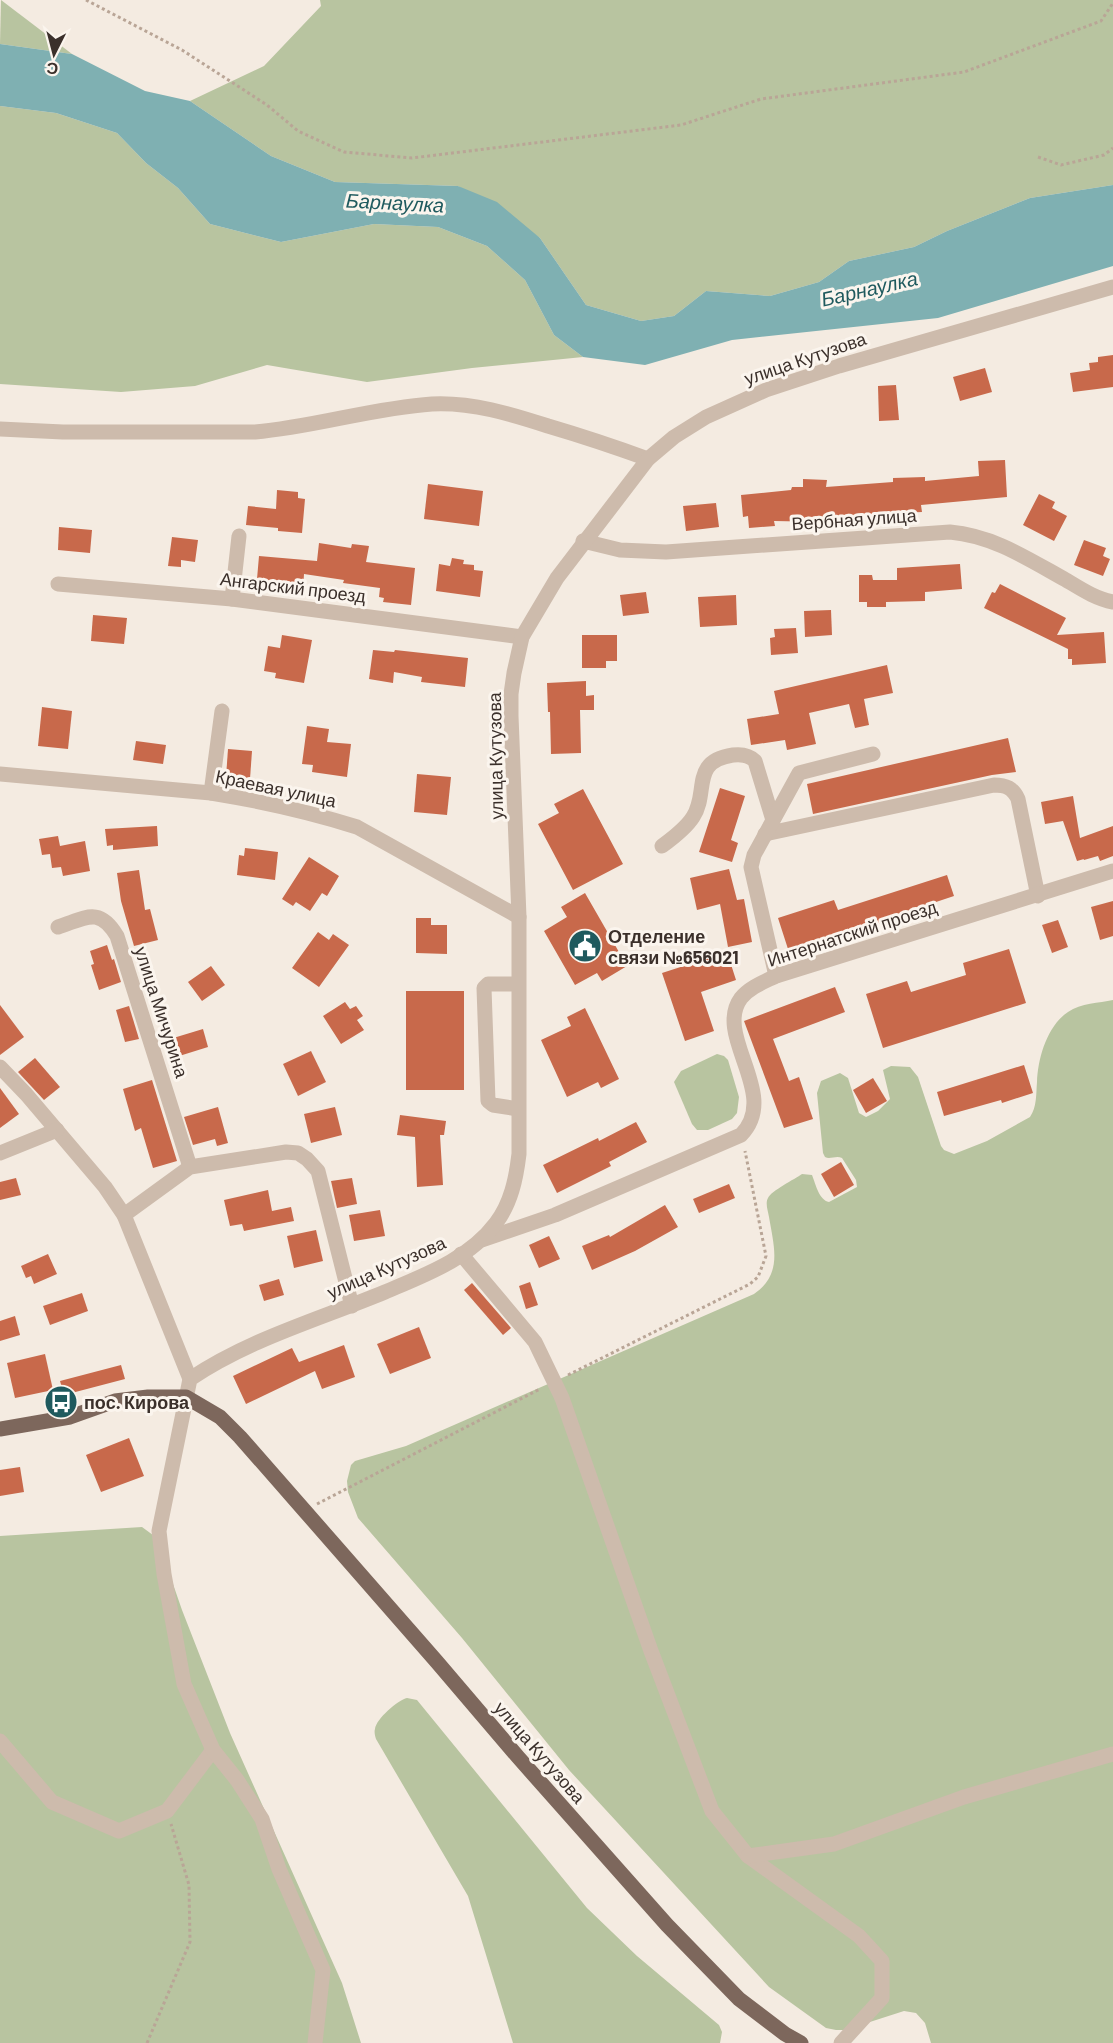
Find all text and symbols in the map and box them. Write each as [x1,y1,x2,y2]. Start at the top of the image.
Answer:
north arrow [24,24,84,84]
text: С [45,59,59,79]
water label: Барнаулка [345,187,445,217]
water label: Барнаулка [818,265,920,311]
street label: улица Кутузова [741,327,870,389]
street label: Вербная улица [791,504,918,534]
street label: Ангарский проезд [219,567,368,607]
street label: улица Кутузова [483,691,507,820]
street label: Краевая улица [214,764,339,812]
street label: Интернатский проезд [764,895,940,971]
place label: Отделение связи №656021 [608,925,739,968]
public building icon: Отделение связи №656021 [567,928,603,964]
street label: улица Мичурина [130,944,194,1081]
street label: улица Кутузова [323,1231,450,1303]
bus stop icon: пос. Кирова [43,1384,79,1420]
place label: пос. Кирова [84,1391,190,1413]
street label: улица Кутузова [490,1697,591,1808]

